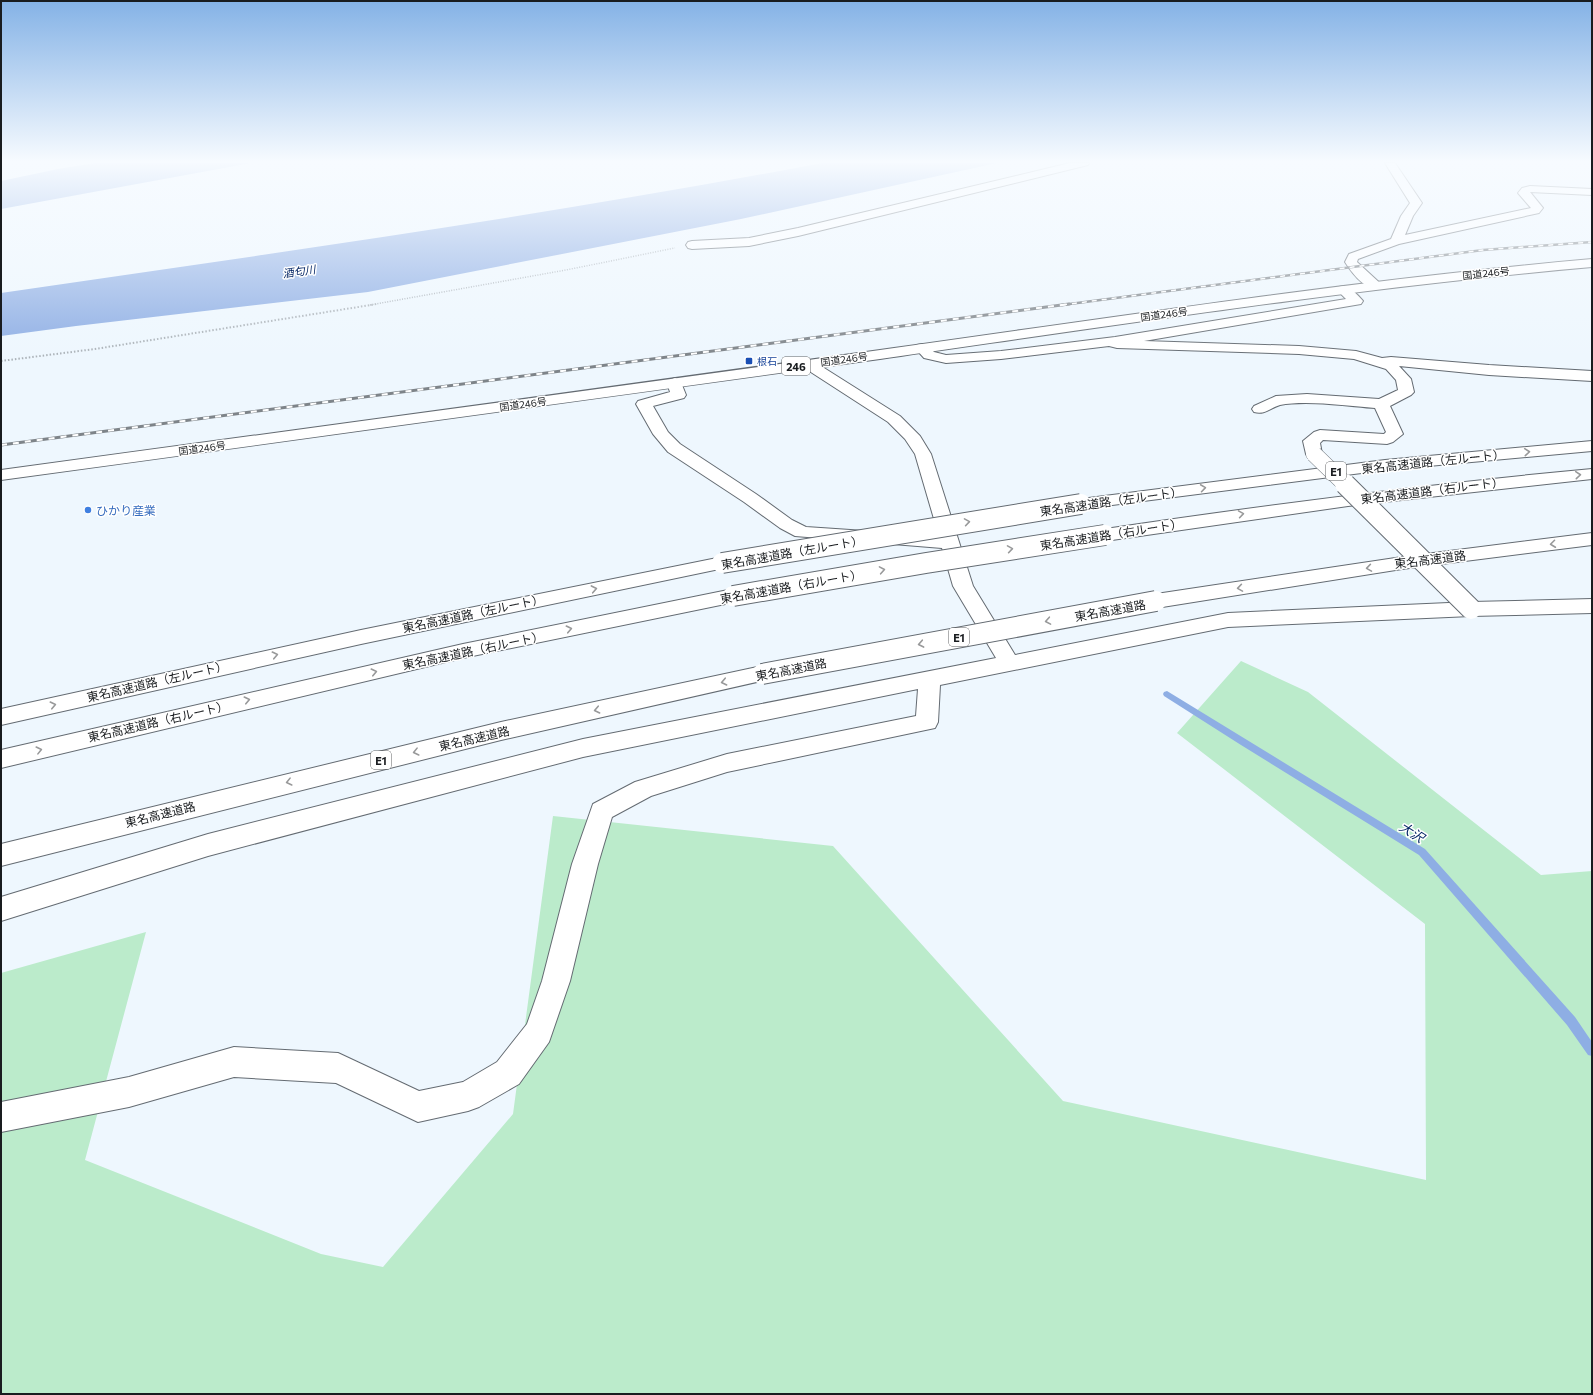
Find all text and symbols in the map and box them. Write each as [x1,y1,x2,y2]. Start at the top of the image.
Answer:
water label: 酒匂川 [282,262,317,280]
street label: 国道246号 [1462,265,1510,281]
street label: 国道246号 [1140,305,1188,323]
street label: 国道246号 [820,350,868,368]
place label: 根石 [757,355,777,367]
marker: 根石 [744,356,754,366]
road number: 246 [782,357,810,375]
street label: 国道246号 [499,395,547,413]
street label: 国道246号 [178,439,226,457]
street label: 東名高速道路（左ルート） [1361,447,1505,475]
one-way arrow [1524,448,1530,457]
road number: E1 [1326,462,1346,480]
one-way arrow [1575,471,1581,480]
street label: 東名高速道路（右ルート） [1360,474,1504,506]
street label: 東名高速道路（左ルート） [1039,484,1183,518]
one-way arrow [1200,484,1206,493]
place label: ひかり産業 [96,503,156,517]
marker: ひかり産業 [83,505,93,515]
one-way arrow [1238,510,1244,519]
street label: 東名高速道路（右ルート） [1039,516,1183,552]
one-way arrow [964,519,970,527]
street label: 東名高速道路（左ルート） [720,533,864,571]
one-way arrow [1550,539,1556,548]
one-way arrow [1007,546,1014,554]
street label: 東名高速道路 [1393,548,1467,570]
one-way arrow [1366,563,1372,572]
one-way arrow [879,566,885,575]
street label: 東名高速道路（右ルート） [719,567,863,605]
one-way arrow [1237,583,1243,592]
one-way arrow [591,585,597,593]
street label: 東名高速道路（左ルート） [401,591,545,635]
street label: 東名高速道路 [1073,597,1147,623]
one-way arrow [1045,616,1052,625]
one-way arrow [566,626,573,634]
street label: 東名高速道路（右ルート） [401,628,545,672]
road number: E1 [949,628,969,646]
one-way arrow [917,640,924,648]
one-way arrow [272,652,278,660]
street label: 東名高速道路 [754,655,828,683]
street label: 東名高速道路（左ルート） [85,658,229,704]
one-way arrow [371,668,377,676]
one-way arrow [721,678,727,686]
one-way arrow [244,697,250,705]
street label: 東名高速道路（右ルート） [86,698,230,744]
one-way arrow [49,701,56,710]
one-way arrow [594,705,600,713]
street label: 東名高速道路 [437,723,511,753]
one-way arrow [36,746,42,754]
one-way arrow [412,747,419,755]
road number: E1 [371,751,391,769]
one-way arrow [286,778,293,786]
street label: 東名高速道路 [123,798,197,830]
water label: 大沢 [1397,818,1429,847]

